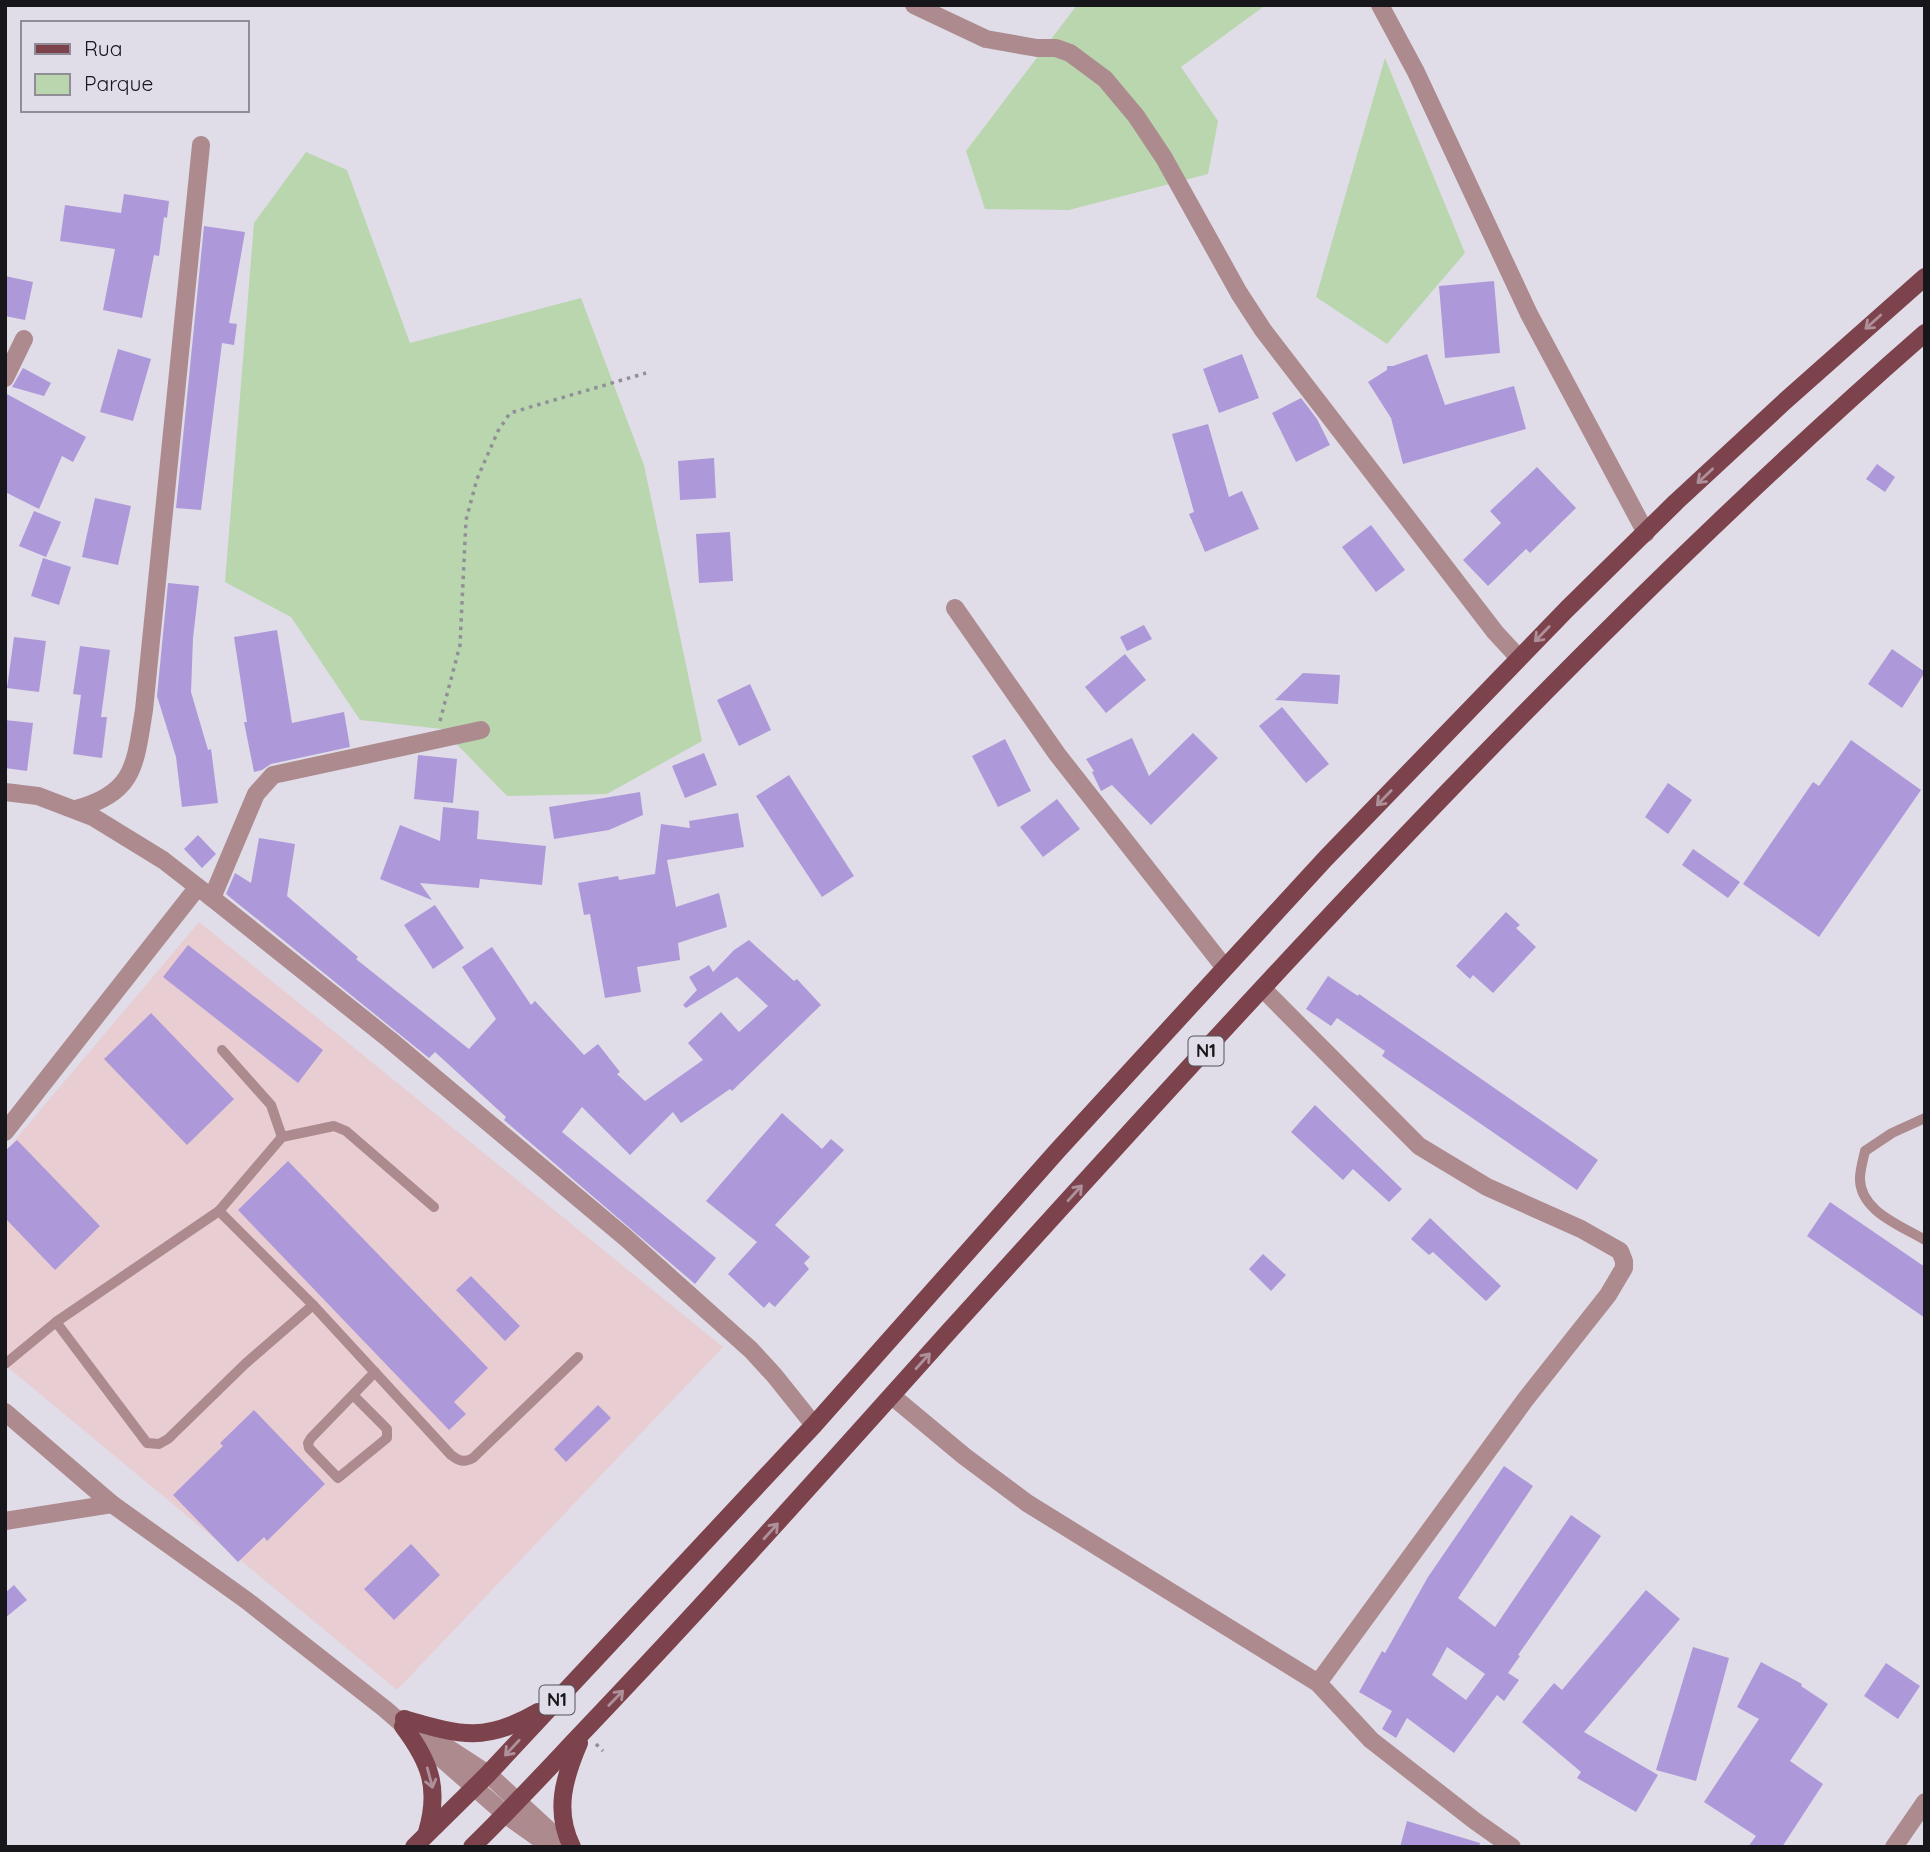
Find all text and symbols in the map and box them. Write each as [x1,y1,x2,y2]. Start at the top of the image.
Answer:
legend [21,21,248,112]
text: Rua [84,35,123,61]
text: Parque [84,70,153,96]
one-way arrow [1864,314,1882,330]
one-way arrow [1697,467,1714,484]
one-way arrow [1534,626,1551,643]
one-way arrow [1376,789,1393,806]
road number: N1 [1188,1036,1224,1066]
one-way arrow [1067,1184,1083,1202]
one-way arrow [914,1353,931,1370]
one-way arrow [763,1522,779,1540]
road number: N1 [540,1686,574,1714]
one-way arrow [608,1690,625,1707]
one-way arrow [504,1739,520,1757]
one-way arrow [424,1766,437,1789]

